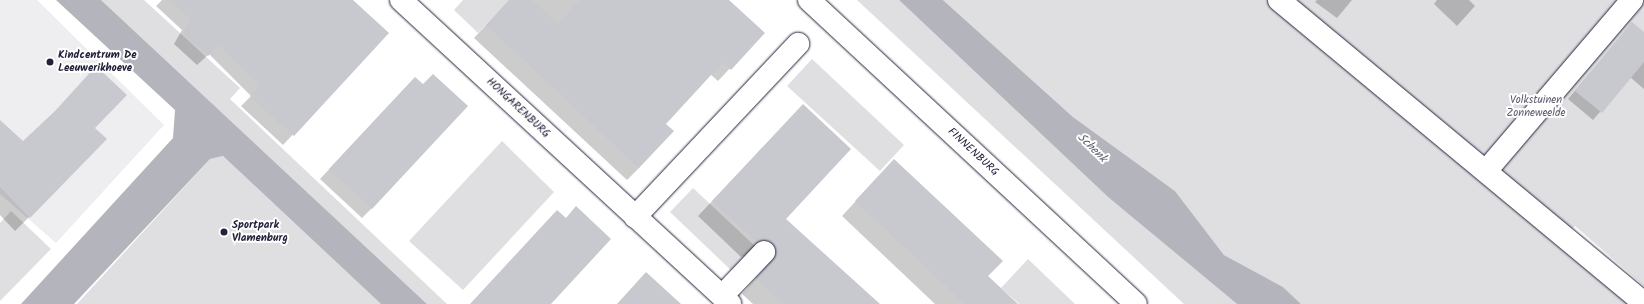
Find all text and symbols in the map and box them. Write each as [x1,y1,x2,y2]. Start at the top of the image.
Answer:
place label: Kindcentrum De Leeuwerikhoeve [58,49,137,75]
marker: Kindcentrum De Leeuwerikhoeve [45,57,55,67]
street label: HONGARENBURG [484,75,552,141]
park label: Volkstuinen Zonneweelde [1507,94,1565,120]
street label: FINNENBURG [945,125,1001,179]
water label: Schenk [1074,130,1110,166]
place label: Sportpark Vlamenburg [232,219,288,245]
marker: Sportpark Vlamenburg [219,227,229,237]

